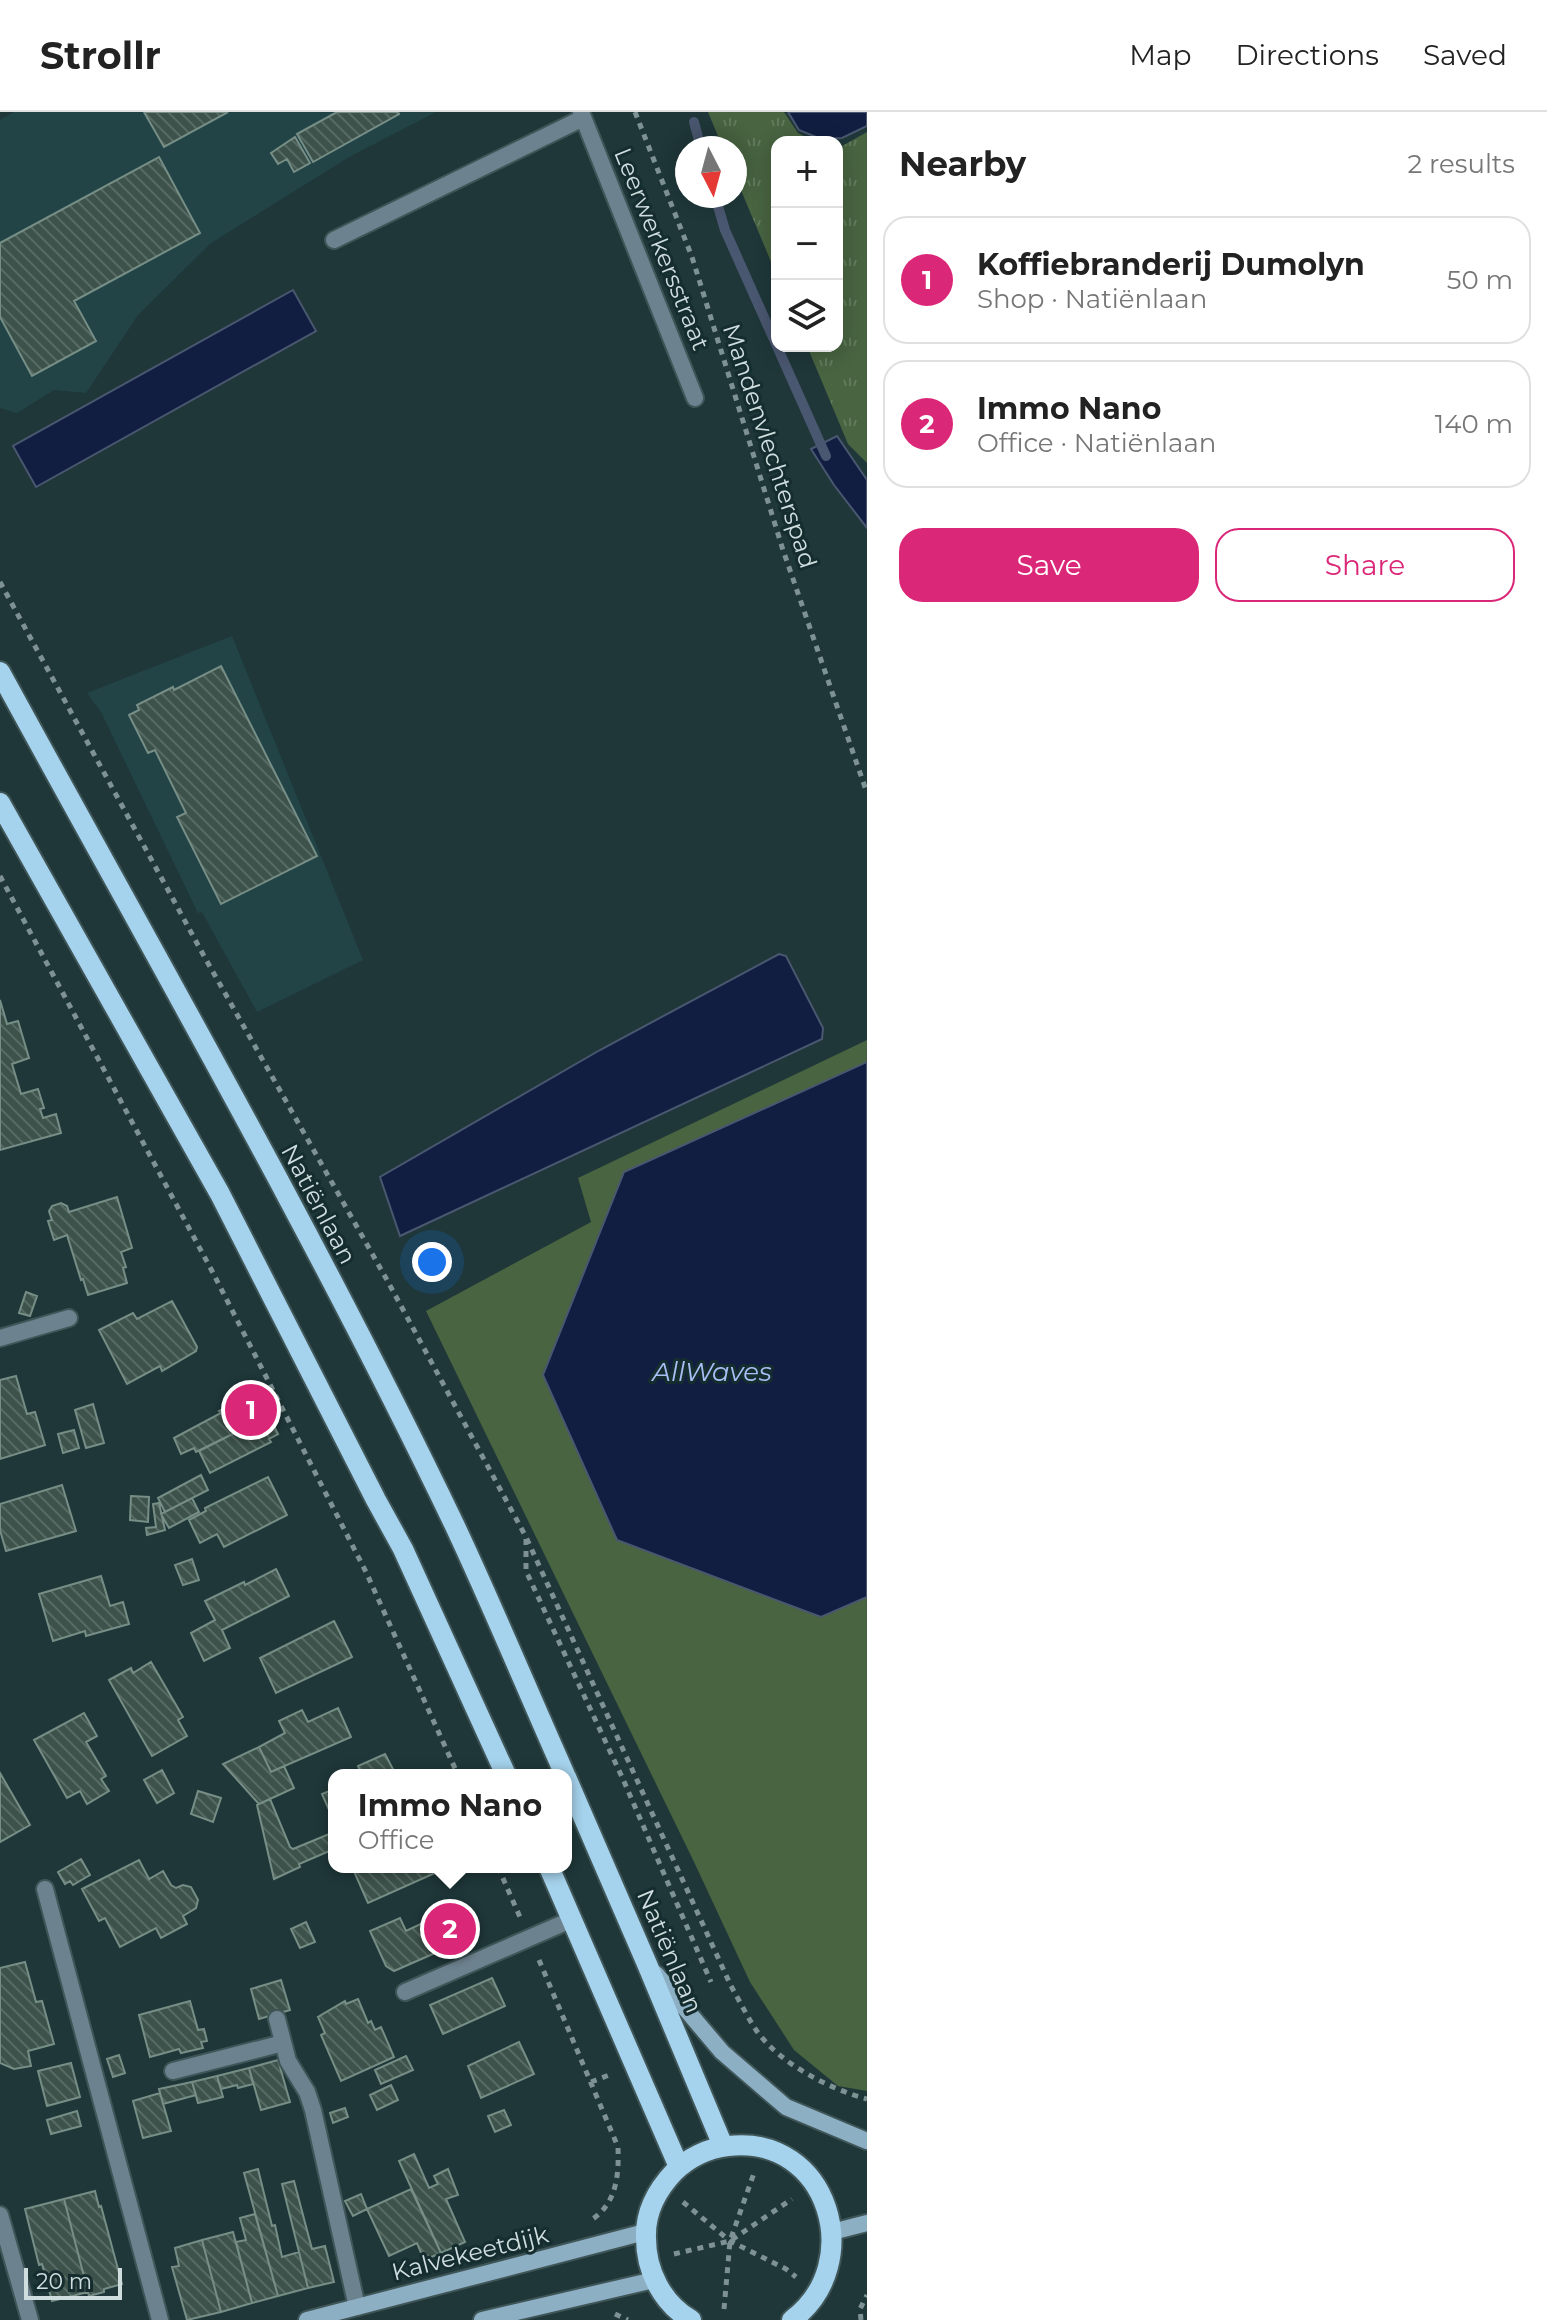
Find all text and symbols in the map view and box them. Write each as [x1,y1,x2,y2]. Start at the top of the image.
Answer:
text: Strollr [40,32,161,79]
text: Map [1129,38,1191,72]
text: Directions [1235,38,1379,72]
text: Saved [1423,38,1507,72]
north arrow [675,136,747,208]
map controls [771,136,843,352]
button: + [771,136,843,208]
text: Nearby [899,143,1026,185]
street label: Leerwerkersstraat [608,144,716,355]
text: 2 results [1407,148,1515,180]
button: − [771,208,843,280]
text: Koffiebranderij Dumolyn [977,246,1365,283]
text: 1 [922,264,932,296]
text: 50 m [1447,264,1513,296]
button: layers [771,280,843,352]
text: Shop · Natiënlaan [977,283,1207,315]
street label: Mandenvlechterspad [717,320,823,572]
text: Immo Nano [977,390,1161,427]
text: 2 [919,408,935,440]
text: 140 m [1435,408,1513,440]
text: Office · Natiënlaan [977,427,1216,459]
button: Save [899,528,1199,602]
button: Share [1215,528,1515,602]
street label: Natiënlaan [275,1139,363,1269]
your location [412,1242,452,1282]
water label: AllWaves [650,1356,772,1388]
pin: 1 [225,1380,277,1440]
popup [328,1769,572,1873]
text: Immo Nano [358,1787,542,1824]
text: Office [358,1824,434,1856]
street label: Natiënlaan [631,1885,709,2017]
pin: 2 [424,1899,476,1959]
street label: Kalvekeetdijk [389,2219,552,2286]
scale bar [24,2264,122,2300]
text: 20 m [36,2268,92,2295]

